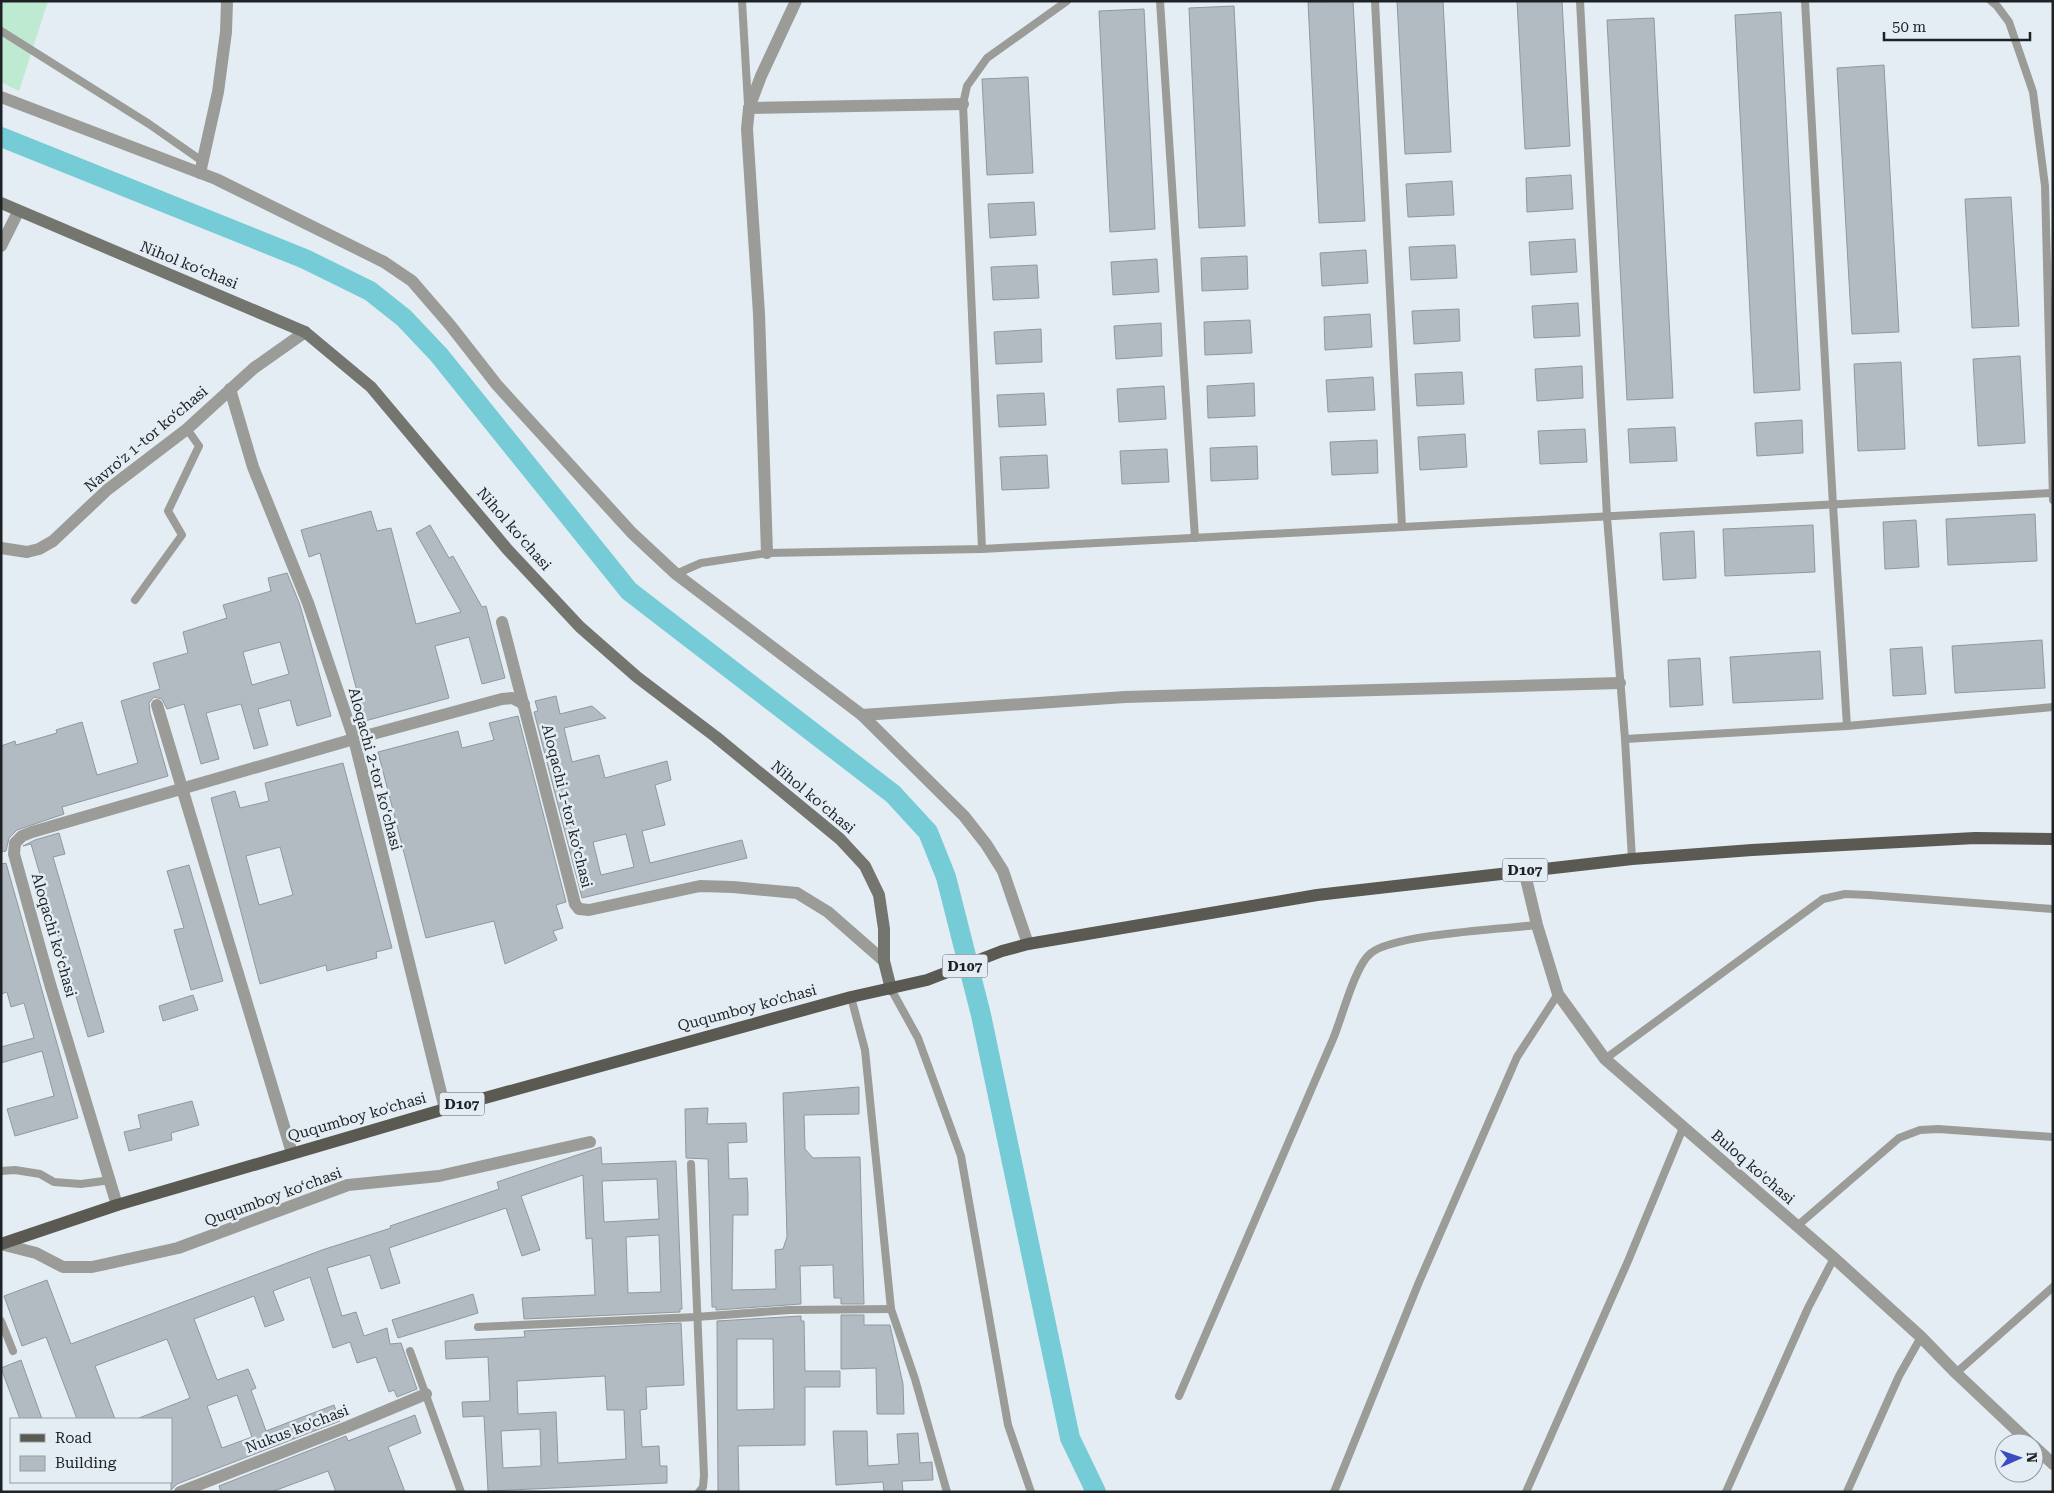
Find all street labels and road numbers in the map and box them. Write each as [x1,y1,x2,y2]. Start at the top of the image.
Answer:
street label: Nihol koʻchasi [137,237,241,293]
street label: Navro'z 1-tor ko‘chasi [81,382,211,496]
street label: Nihol koʻchasi [473,484,555,574]
street label: Aloqachi 2-tor koʻchasi [345,686,405,853]
street label: Aloqachi 1-tor koʻchasi [538,722,596,890]
street label: Nihol koʻchasi [767,757,859,837]
road number: D107 [1502,858,1548,882]
street label: Aloqachi koʻchasi [28,871,80,999]
road number: D107 [942,954,988,978]
street label: Ququmboy ko'chasi [676,981,819,1035]
street label: Ququmboy ko'chasi [286,1089,428,1145]
road number: D107 [440,1092,484,1116]
street label: Buloq ko'chasi [1708,1126,1799,1208]
street label: Ququmboy koʻchasi [202,1164,344,1230]
street label: Nukus ko'chasi [243,1401,351,1457]

